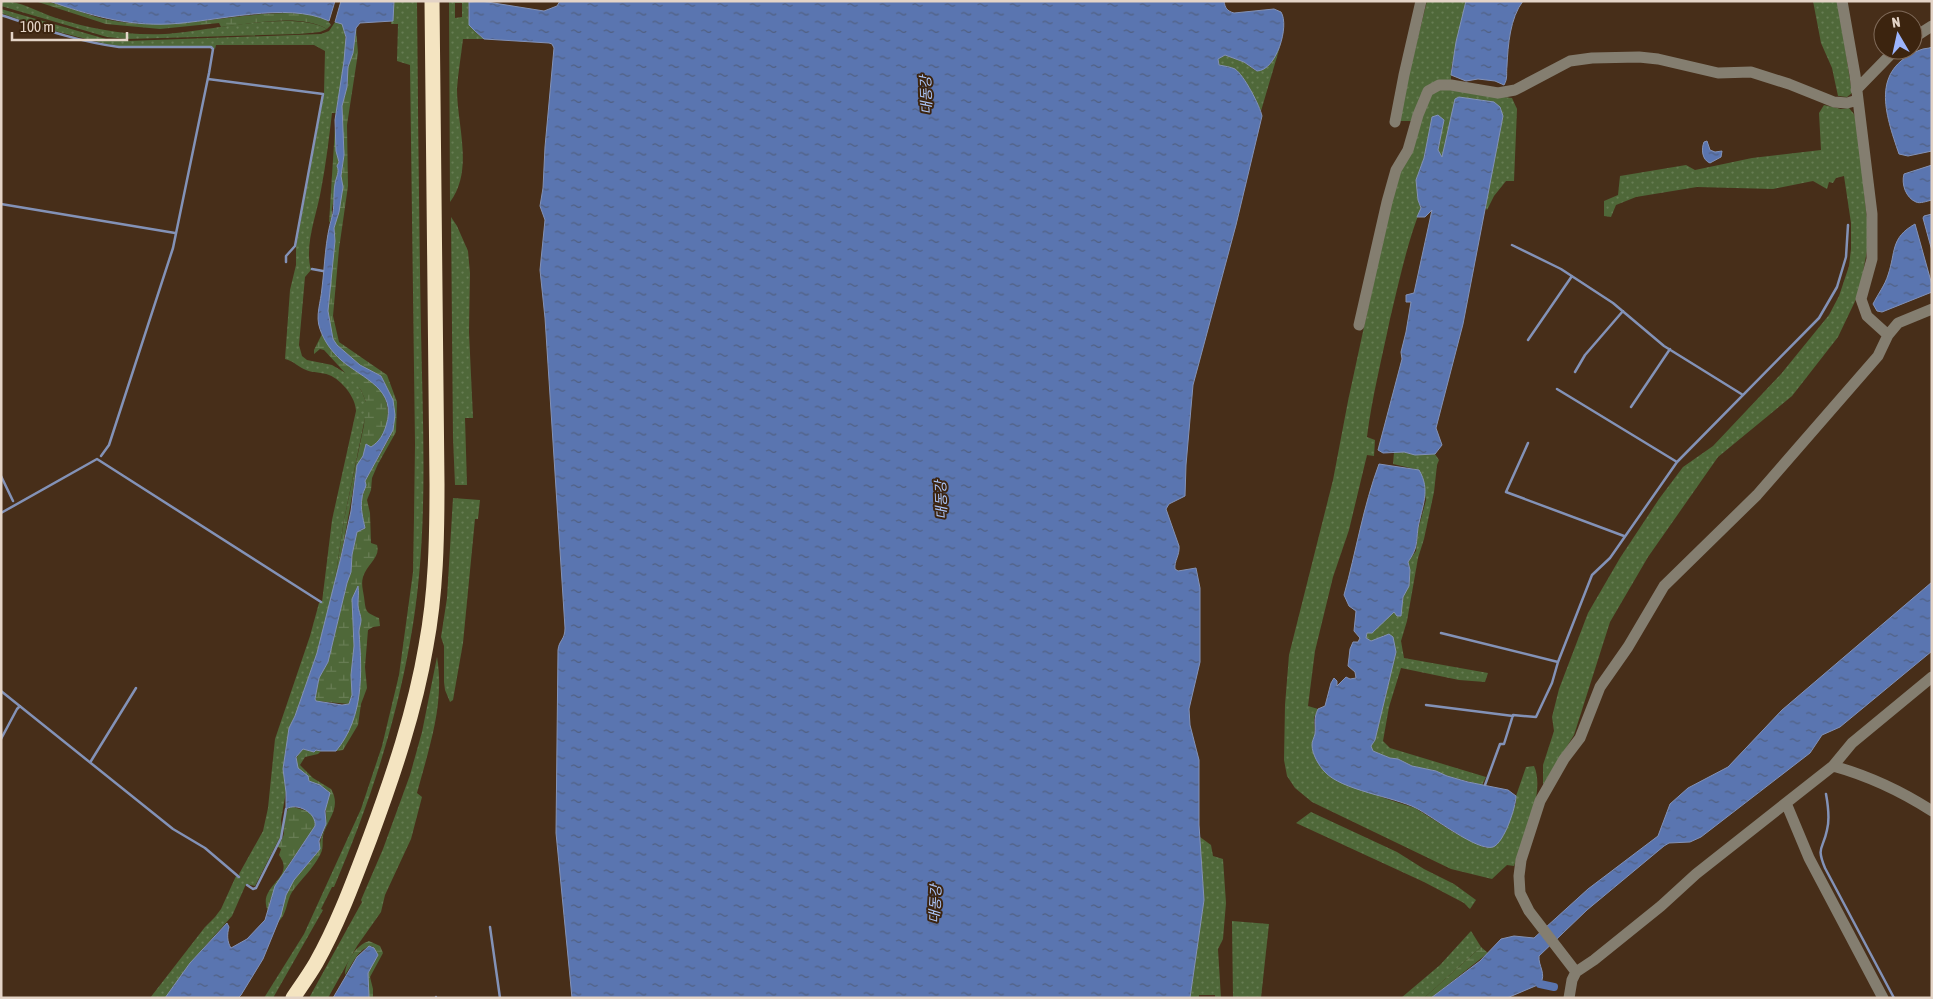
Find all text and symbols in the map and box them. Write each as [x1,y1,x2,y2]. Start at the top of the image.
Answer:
scale bar [12,10,128,42]
north arrow [1873,10,1923,60]
text: N [1891,14,1901,31]
text: 100 m [20,18,54,35]
water label: 대동강 [917,73,935,115]
water label: 대동강 [932,478,950,520]
water label: 대동강 [926,882,944,924]

